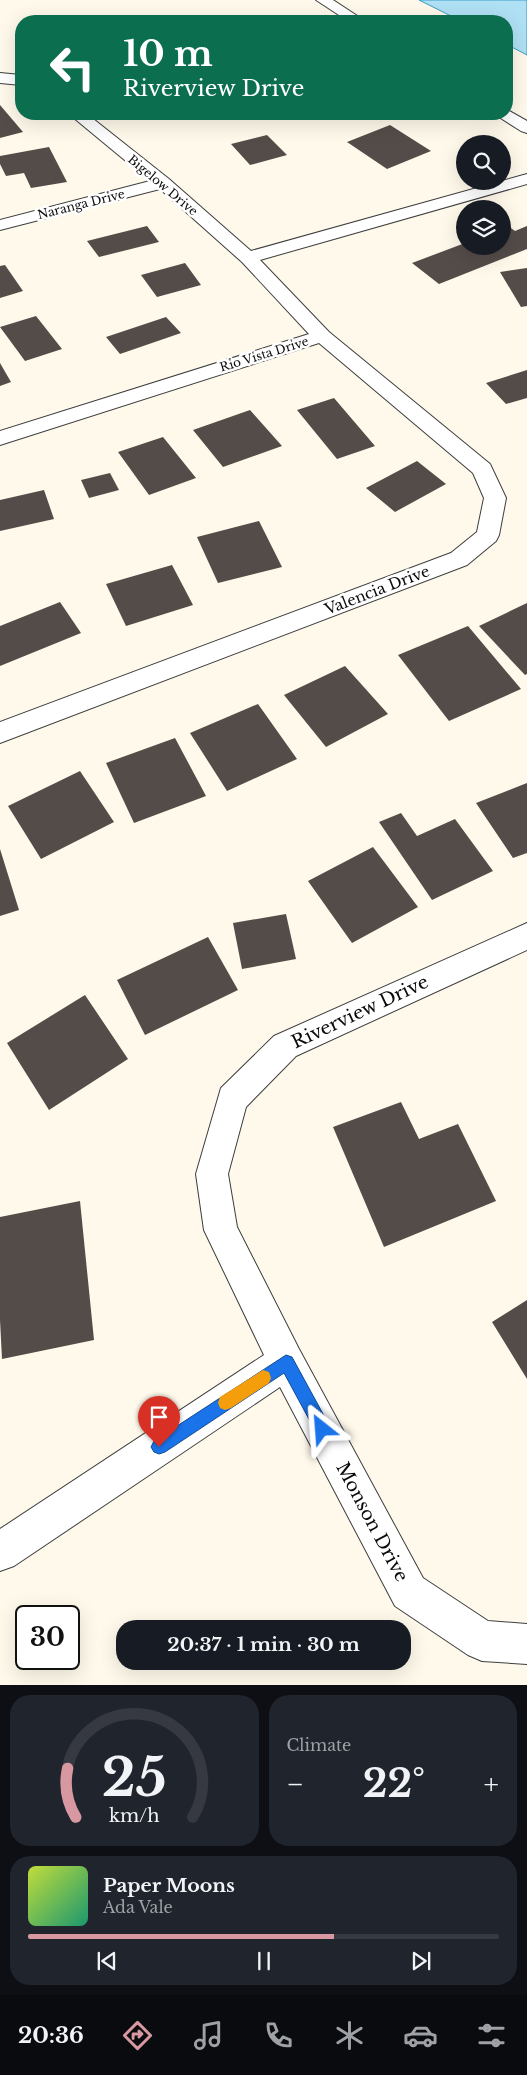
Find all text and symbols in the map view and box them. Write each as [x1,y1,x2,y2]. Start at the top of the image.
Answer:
text: 10 m [123,32,213,75]
icon: left [40,35,105,100]
text: Riverview Drive [123,75,304,102]
map controls [456,135,511,255]
button: search [456,135,511,190]
street label: Bigelow Drive [125,151,201,219]
street label: Naranga Drive [36,186,126,222]
button: layers [456,200,511,255]
street label: Rio Vista Drive [218,333,310,375]
street label: Valencia Drive [321,561,432,619]
street label: Riverview Drive [288,971,432,1053]
pin [138,1396,180,1447]
position arrow [295,1402,347,1454]
icon: arrive [145,1403,173,1431]
street label: Monson Drive [331,1458,413,1586]
speed limit sign: 30 [15,1605,80,1670]
text: 20:37 · 1 min · 30 m [167,1633,360,1656]
text: Climate [287,1735,351,1755]
text: 25 [102,1746,167,1810]
text: 22° [363,1760,425,1807]
text: − [287,1767,304,1802]
text: + [484,1767,499,1802]
text: km/h [109,1805,160,1827]
text: Paper Moons [103,1874,235,1897]
text: Ada Vale [103,1897,173,1917]
icon: previous [93,1947,121,1975]
icon: pause [250,1947,278,1975]
icon: next [407,1947,435,1975]
icon: directions [120,2018,155,2053]
icon: music [191,2018,226,2053]
icon: phone [261,2018,296,2053]
icon: climate [332,2018,367,2053]
icon: car [403,2018,438,2053]
icon: filters [474,2018,509,2053]
text: 20:36 [18,2022,84,2049]

